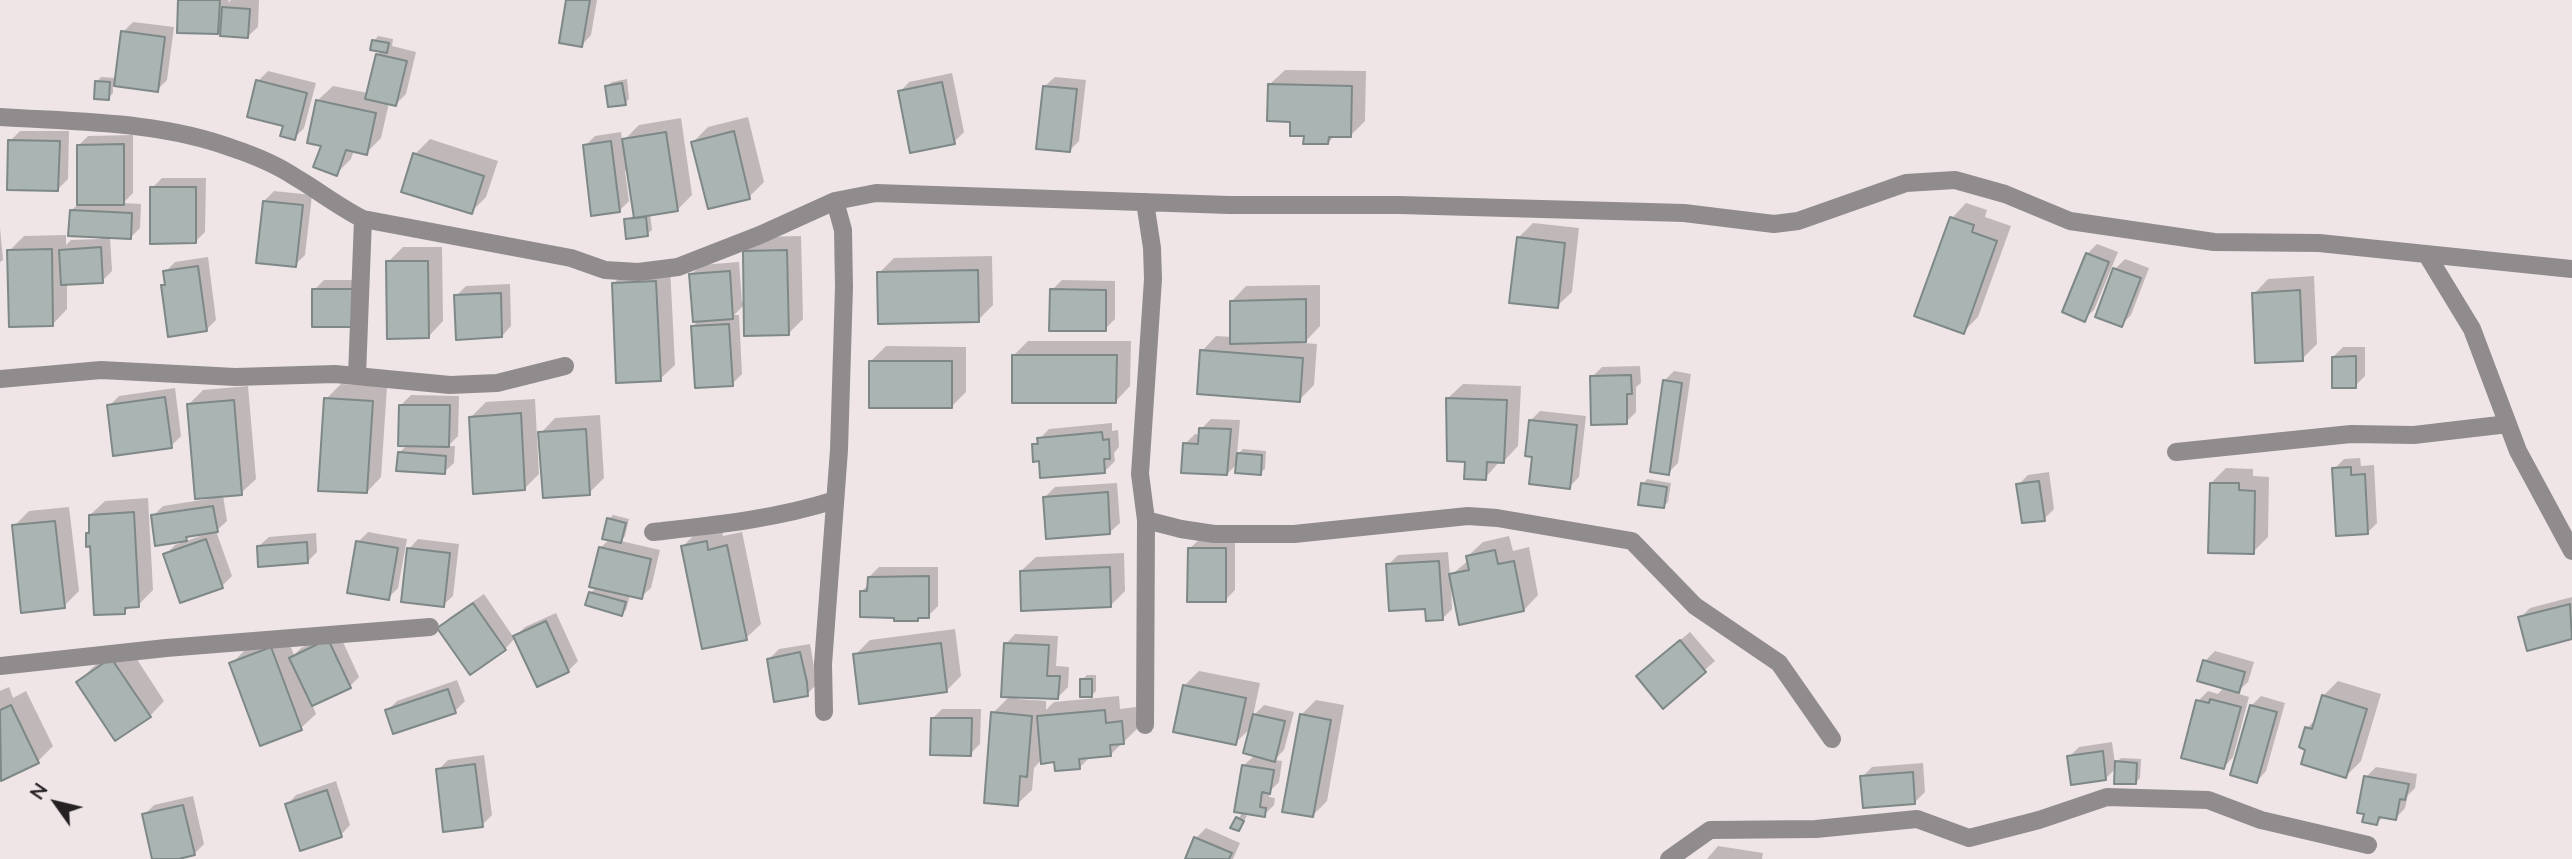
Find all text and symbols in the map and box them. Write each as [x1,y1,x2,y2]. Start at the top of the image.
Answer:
north arrow [21,768,91,838]
text: N [25,778,52,803]

